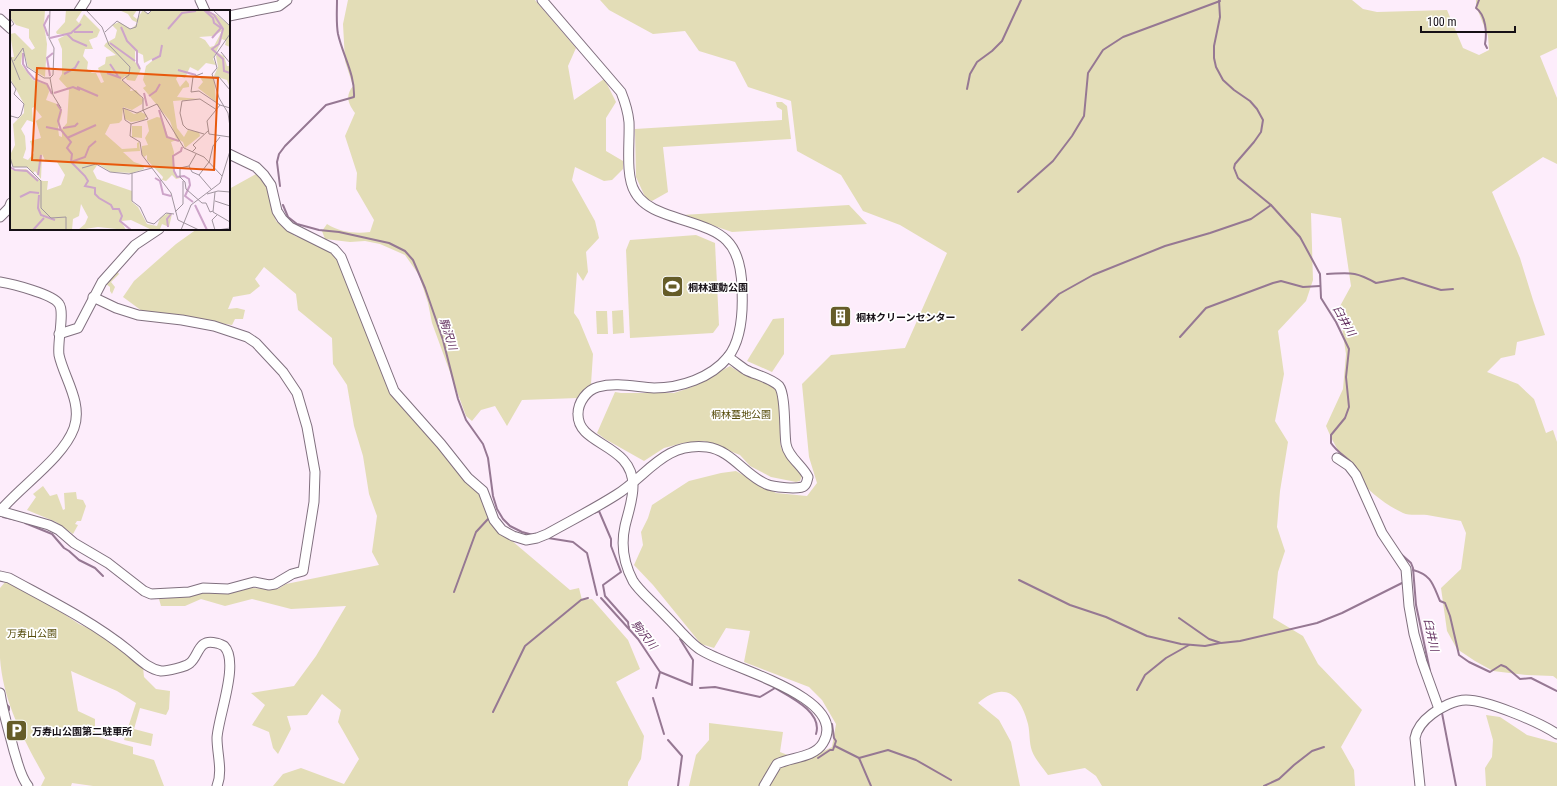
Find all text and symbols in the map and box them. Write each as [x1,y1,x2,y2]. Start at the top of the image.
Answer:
scale bar [1421,8,1515,34]
inset map [10,10,230,230]
text: 100 m [1427,15,1457,29]
sports icon: 桐林運動公園 [659,274,685,300]
place label: 桐林運動公園 [688,282,748,293]
water label: 臼井川 [1330,303,1358,339]
building icon: 桐林クリーンセンター [827,304,853,330]
place label: 桐林クリーンセンター [856,312,956,323]
water label: 駒沢川 [437,316,460,353]
park label: 桐林墓地公園 [711,409,771,420]
water label: 臼井川 [1421,617,1441,654]
water label: 駒沢川 [629,618,660,653]
park label: 万寿山公園 [7,628,57,639]
parking icon: 万寿山公園第二駐車所 [3,718,29,744]
place label: 万寿山公園第二駐車所 [32,726,132,737]

